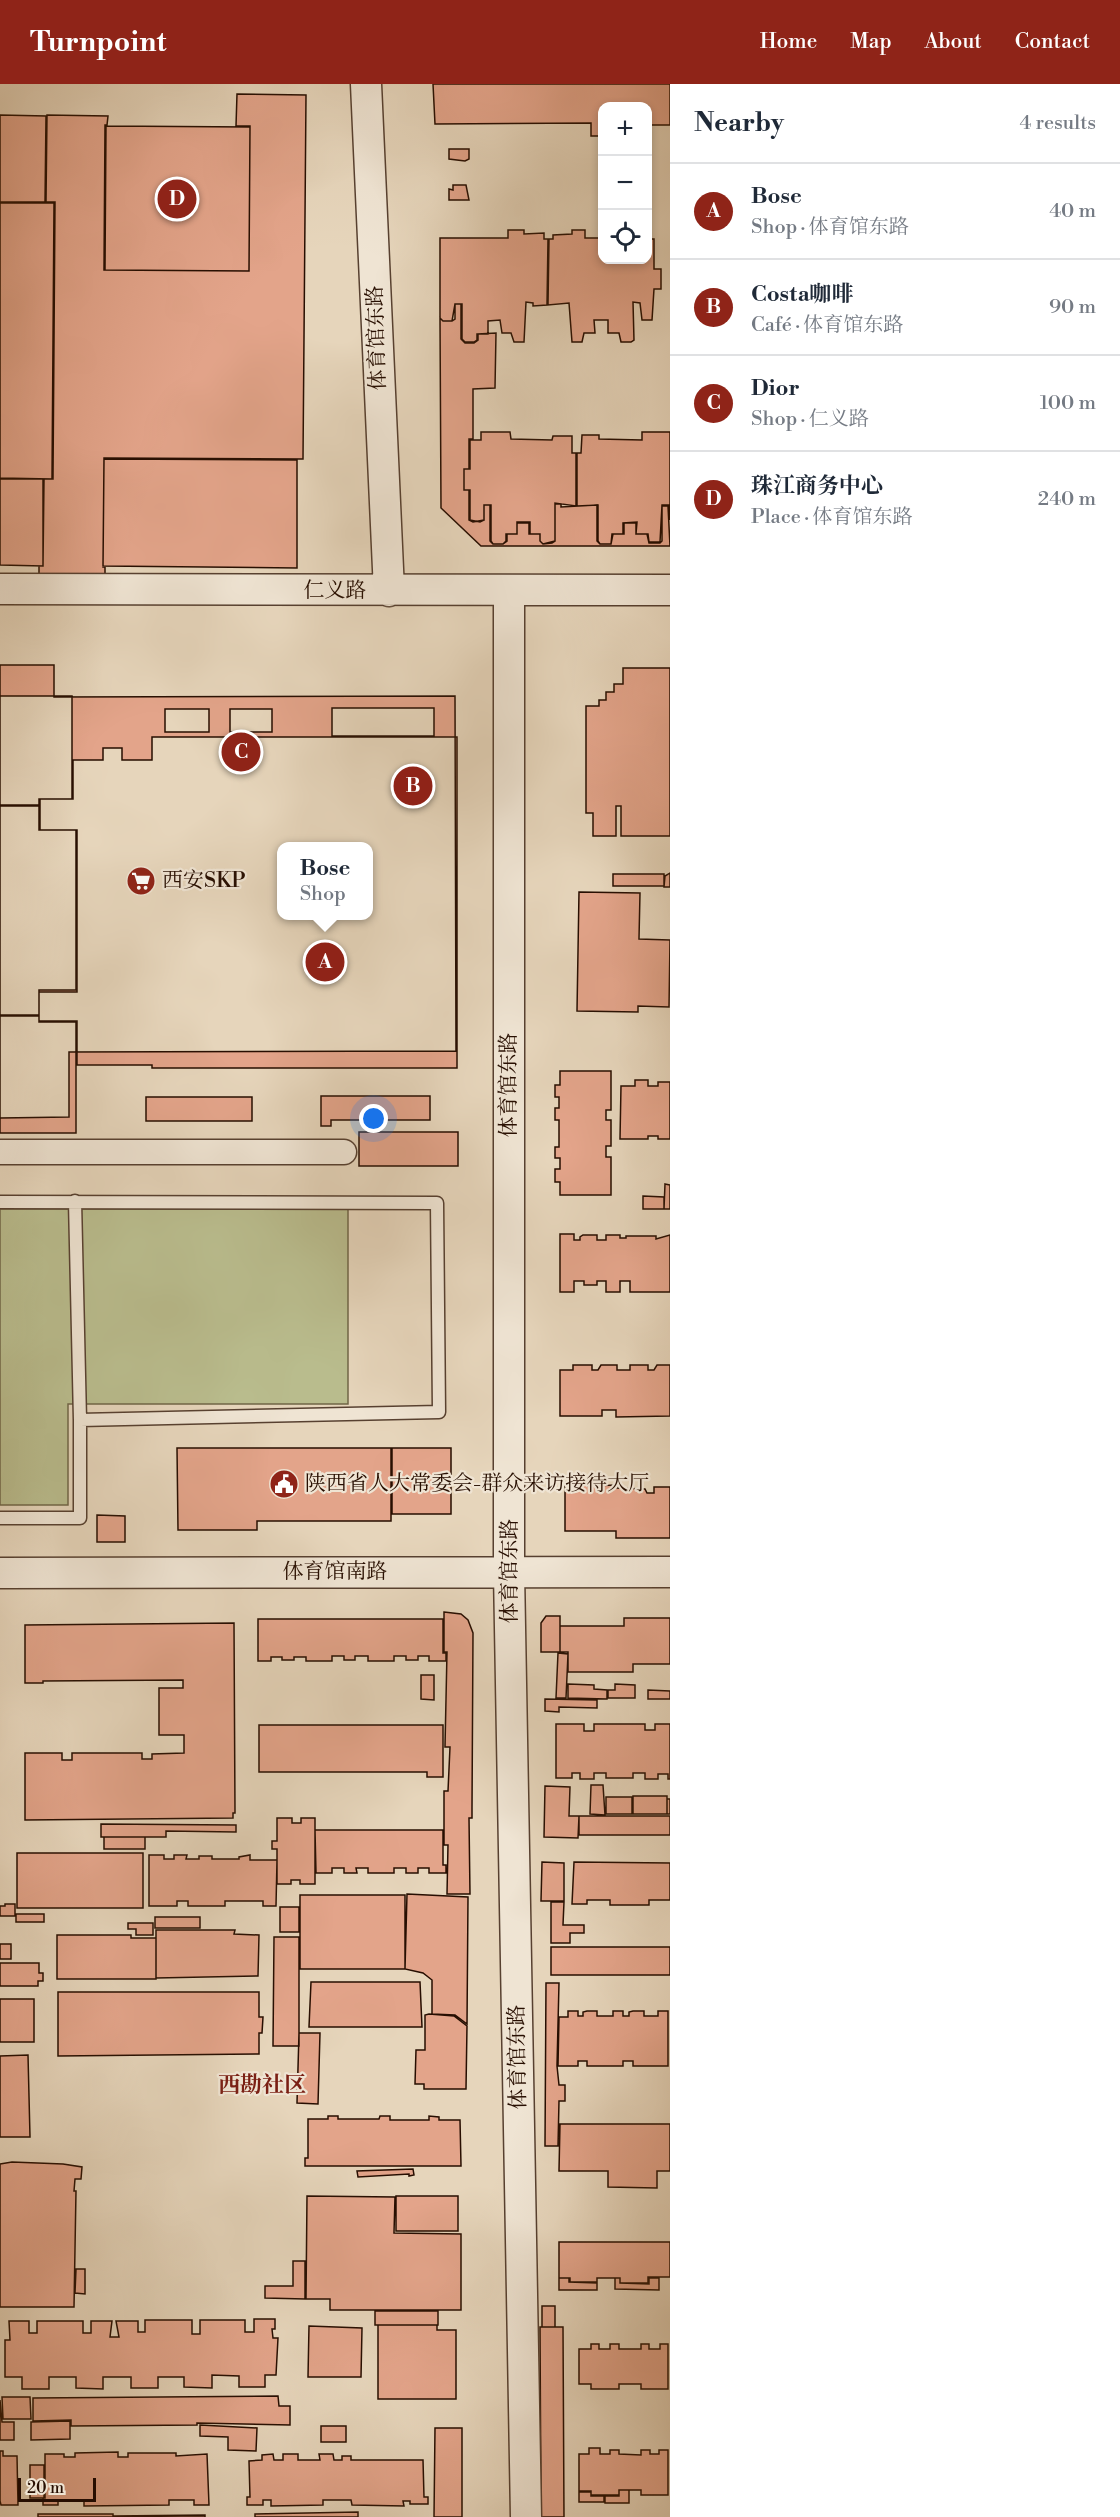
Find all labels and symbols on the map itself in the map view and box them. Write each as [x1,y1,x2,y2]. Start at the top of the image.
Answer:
pin: D [158,176,196,222]
street label: 体育馆东路 [362,285,392,391]
street label: 仁义路 [304,578,367,604]
pin: C [222,730,260,774]
pin: B [394,764,432,808]
supermarket icon: 西安SKP [125,865,157,897]
place label: 西安SKP [162,868,246,894]
pin: A [306,940,344,984]
street label: 体育馆东路 [496,1033,522,1138]
your location [359,1104,388,1133]
public building icon: 陕西省人大常委会-群众来访接待大厅 [268,1468,300,1500]
place label: 陕西省人大常委会-群众来访接待大厅 [305,1471,649,1497]
street label: 体育馆东路 [497,1519,523,1624]
street label: 体育馆南路 [283,1559,388,1585]
street label: 体育馆东路 [504,2004,532,2110]
district label: 西勘社区 [218,2072,306,2099]
scale bar [18,2475,96,2502]

